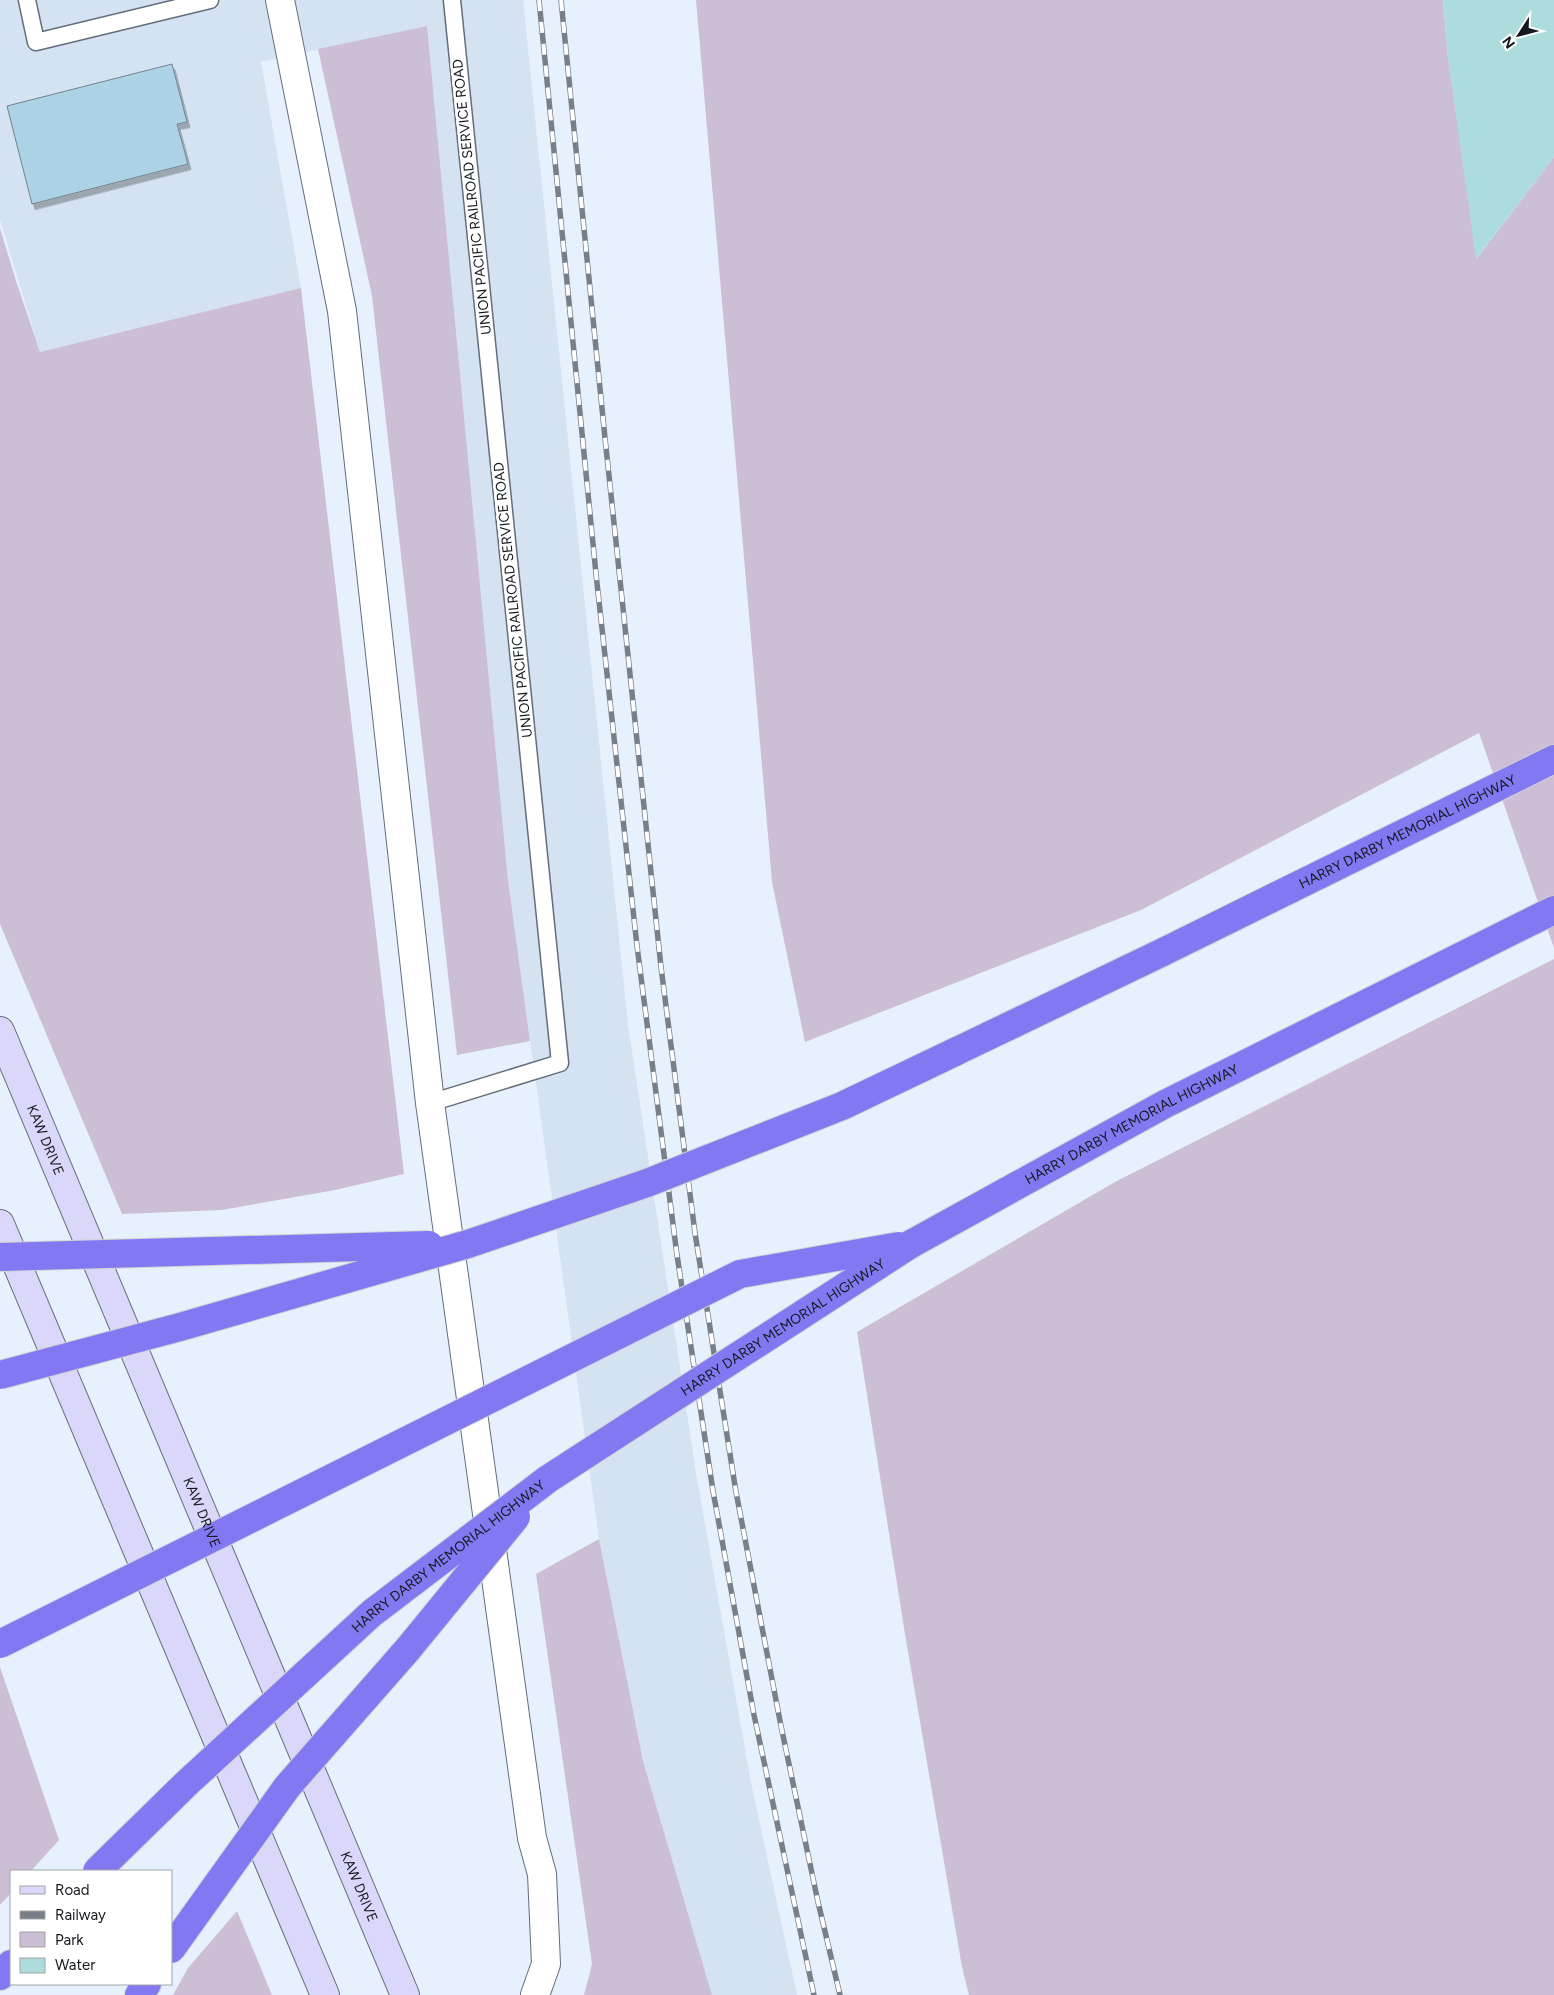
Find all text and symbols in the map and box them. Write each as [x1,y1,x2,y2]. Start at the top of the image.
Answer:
north arrow [1494,10,1544,60]
text: N [1499,33,1519,52]
street label: UNION PACIFIC RAILROAD SERVICE ROAD [449,58,495,336]
street label: UNION PACIFIC RAILROAD SERVICE ROAD [490,461,536,739]
street label: HARRY DARBY MEMORIAL HIGHWAY [1296,770,1519,892]
street label: HARRY DARBY MEMORIAL HIGHWAY [1022,1060,1242,1188]
street label: KAW DRIVE [23,1102,68,1178]
street label: HARRY DARBY MEMORIAL HIGHWAY [677,1254,888,1399]
street label: KAW DRIVE [180,1475,224,1550]
street label: HARRY DARBY MEMORIAL HIGHWAY [348,1476,548,1636]
street label: KAW DRIVE [337,1849,382,1924]
legend [10,1870,172,1985]
text: Road [55,1881,90,1899]
text: Railway [55,1906,106,1924]
text: Park [55,1931,84,1949]
text: Water [55,1956,95,1974]

